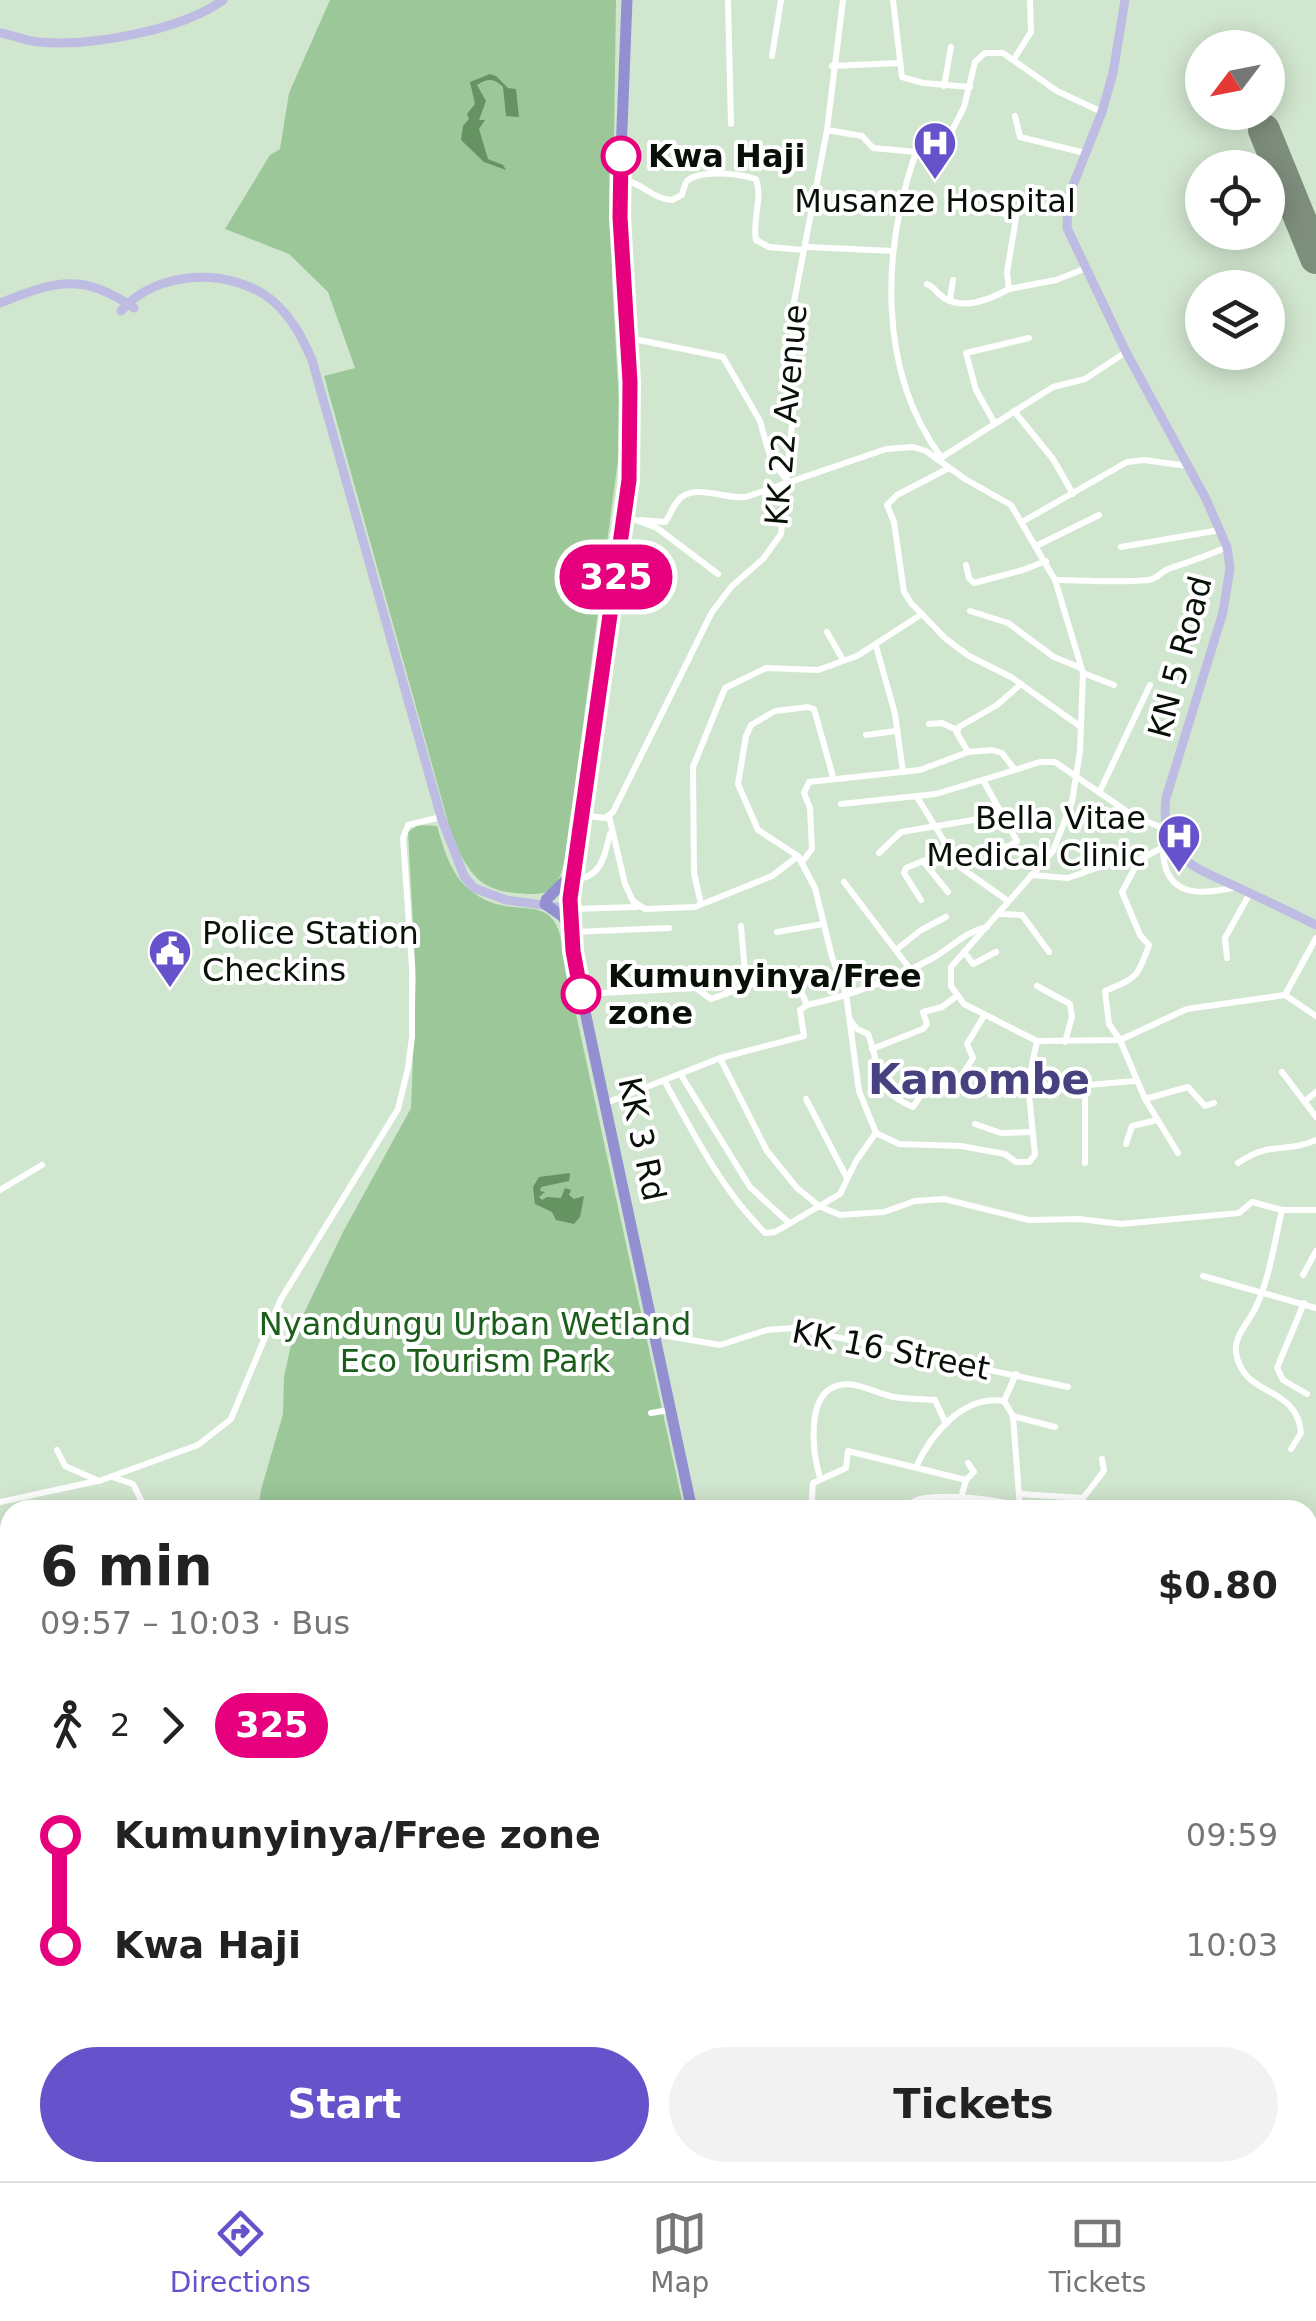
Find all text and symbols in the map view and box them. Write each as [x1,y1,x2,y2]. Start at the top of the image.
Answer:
north arrow [1185,30,1285,130]
map controls [1185,30,1285,370]
hospital icon: Musanze Hospital [912,120,958,181]
marker: Kwa Haji [602,137,640,175]
place label: Kwa Haji [648,137,805,175]
button: locate [1185,150,1285,250]
place label: Musanze Hospital [794,182,1076,220]
button: layers [1185,270,1285,370]
street label: KK 22 Avenue [757,303,815,527]
line badge: 325 [558,544,674,610]
text: 325 [579,557,653,597]
street label: KN 5 Road [1140,572,1220,742]
place label: Bella Vitae Medical Clinic [926,799,1146,874]
hospital icon: Bella Vitae Medical Clinic [1156,813,1202,874]
place label: Police Station Checkins [202,914,419,989]
public building icon: Police Station Checkins [147,928,193,989]
place label: Kumunyinya/Free zone [608,957,922,1032]
marker: Kumunyinya/Free zone [562,975,600,1013]
district label: Kanombe [868,1055,1090,1104]
street label: KK 3 Rd [610,1074,674,1204]
park label: Nyandungu Urban Wetland Eco Tourism Park [259,1305,691,1380]
street label: KK 16 Street [789,1312,993,1388]
text: 6 min [40,1534,213,1598]
text: $0.80 [1158,1563,1278,1607]
text: 09:57 – 10:03 · Bus [40,1604,350,1642]
icon: walk [40,1698,95,1753]
icon: forward [145,1698,200,1753]
text: 325 [235,1705,308,1745]
text: 2 [110,1706,130,1744]
text: Kumunyinya/Free zone [114,1813,601,1857]
text: 09:59 [1186,1816,1278,1854]
text: Kwa Haji [114,1923,301,1967]
text: 10:03 [1186,1926,1278,1964]
button: Start [40,2047,649,2162]
button: Tickets [669,2047,1278,2162]
tab: Directions [170,2206,311,2299]
tab: Map [650,2206,709,2299]
tab: Tickets [1049,2206,1146,2299]

